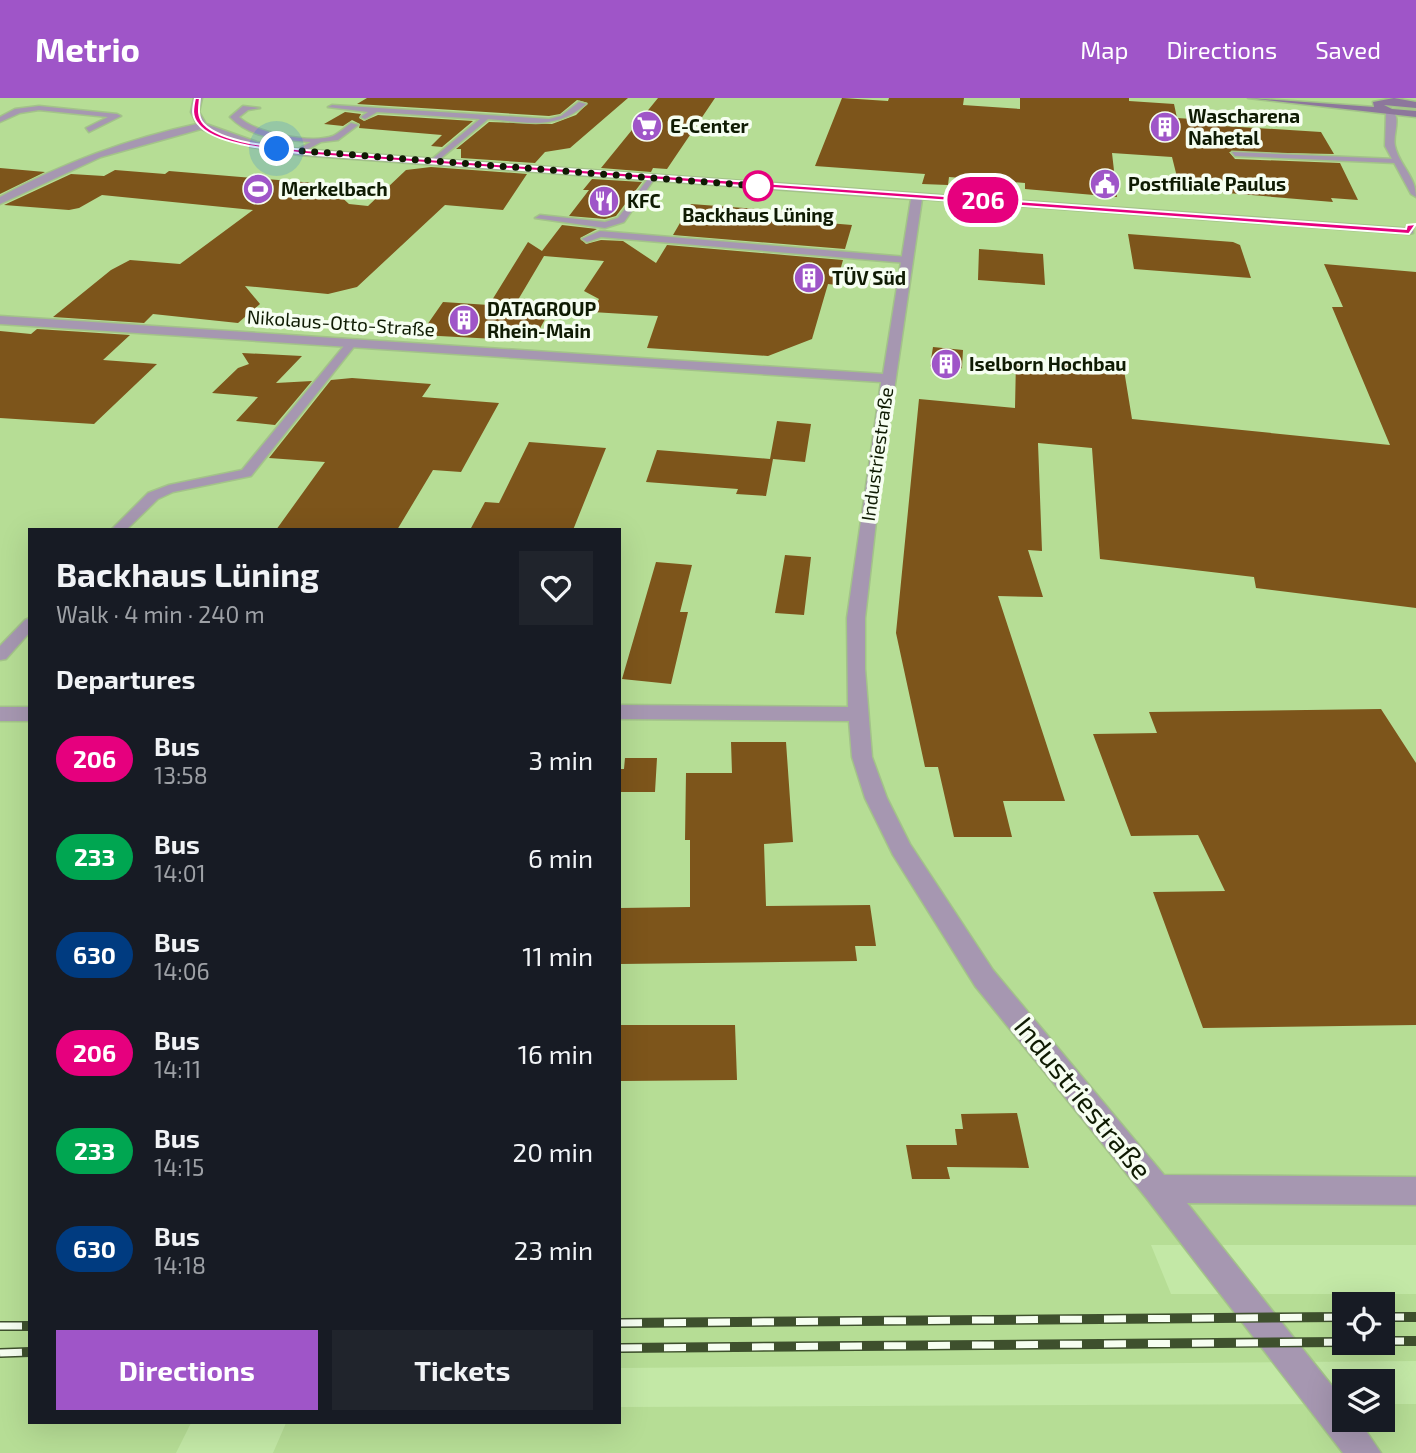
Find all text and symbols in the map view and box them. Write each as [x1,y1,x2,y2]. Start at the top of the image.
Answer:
text: Metrio [35,29,140,69]
text: Map [1080,35,1128,64]
text: Directions [1166,35,1277,64]
text: Saved [1315,35,1381,64]
place label: Wascharena Nahetal [1188,104,1300,149]
supermarket icon: E-Center [630,109,664,143]
building icon: Wascharena Nahetal [1148,110,1182,144]
place label: E-Center [670,114,749,137]
your location [259,131,294,166]
public building icon: Postfiliale Paulus [1088,167,1122,201]
marker: Backhaus Lüning [743,171,773,201]
sports icon: Merkelbach [241,172,275,206]
place label: Postfiliale Paulus [1128,172,1286,195]
place label: Merkelbach [281,177,388,200]
line badge: 206 [943,177,1023,223]
restaurant icon: KFC [587,184,621,218]
text: 206 [961,185,1005,214]
place label: KFC [627,189,661,212]
place label: Backhaus Lüning [682,203,834,226]
building icon: TÜV Süd [792,261,826,295]
place label: TÜV Süd [832,266,906,289]
place label: DATAGROUP Rhein-Main [487,297,596,342]
building icon: DATAGROUP Rhein-Main [447,303,481,337]
street label: Nikolaus-Otto-Straße [246,304,436,341]
building icon: Iselborn Hochbau [929,347,963,381]
place label: Iselborn Hochbau [969,352,1127,375]
street label: Industriestraße [856,385,897,522]
button: heart [519,551,593,625]
text: Backhaus Lüning [56,554,319,594]
text: Walk · 4 min · 240 m [56,600,265,628]
text: Departures [56,663,195,694]
text: Bus [154,730,200,761]
text: 206 [73,744,116,773]
text: 3 min [528,744,593,775]
text: 13:58 [154,761,208,789]
text: Bus [154,828,200,859]
text: 233 [74,842,115,871]
text: 6 min [528,842,593,873]
text: 14:01 [154,859,206,887]
text: Bus [154,926,200,957]
text: 630 [73,940,116,969]
text: 11 min [522,940,593,971]
text: 14:06 [154,957,210,985]
street label: Industriestraße [1008,1009,1160,1185]
text: Bus [154,1024,200,1055]
text: 206 [73,1038,116,1067]
text: 16 min [518,1038,593,1069]
text: 14:11 [154,1055,201,1083]
text: Bus [154,1122,200,1153]
text: 233 [74,1136,115,1165]
text: 20 min [513,1136,593,1167]
text: 14:15 [154,1153,204,1181]
text: Bus [154,1220,200,1251]
text: 630 [73,1234,116,1263]
text: 23 min [514,1234,593,1265]
text: 14:18 [154,1251,206,1279]
map controls [1332,1292,1395,1432]
button: locate [1332,1292,1395,1355]
button: Directions [56,1330,318,1410]
button: Tickets [332,1330,593,1410]
button: layers [1332,1369,1395,1432]

